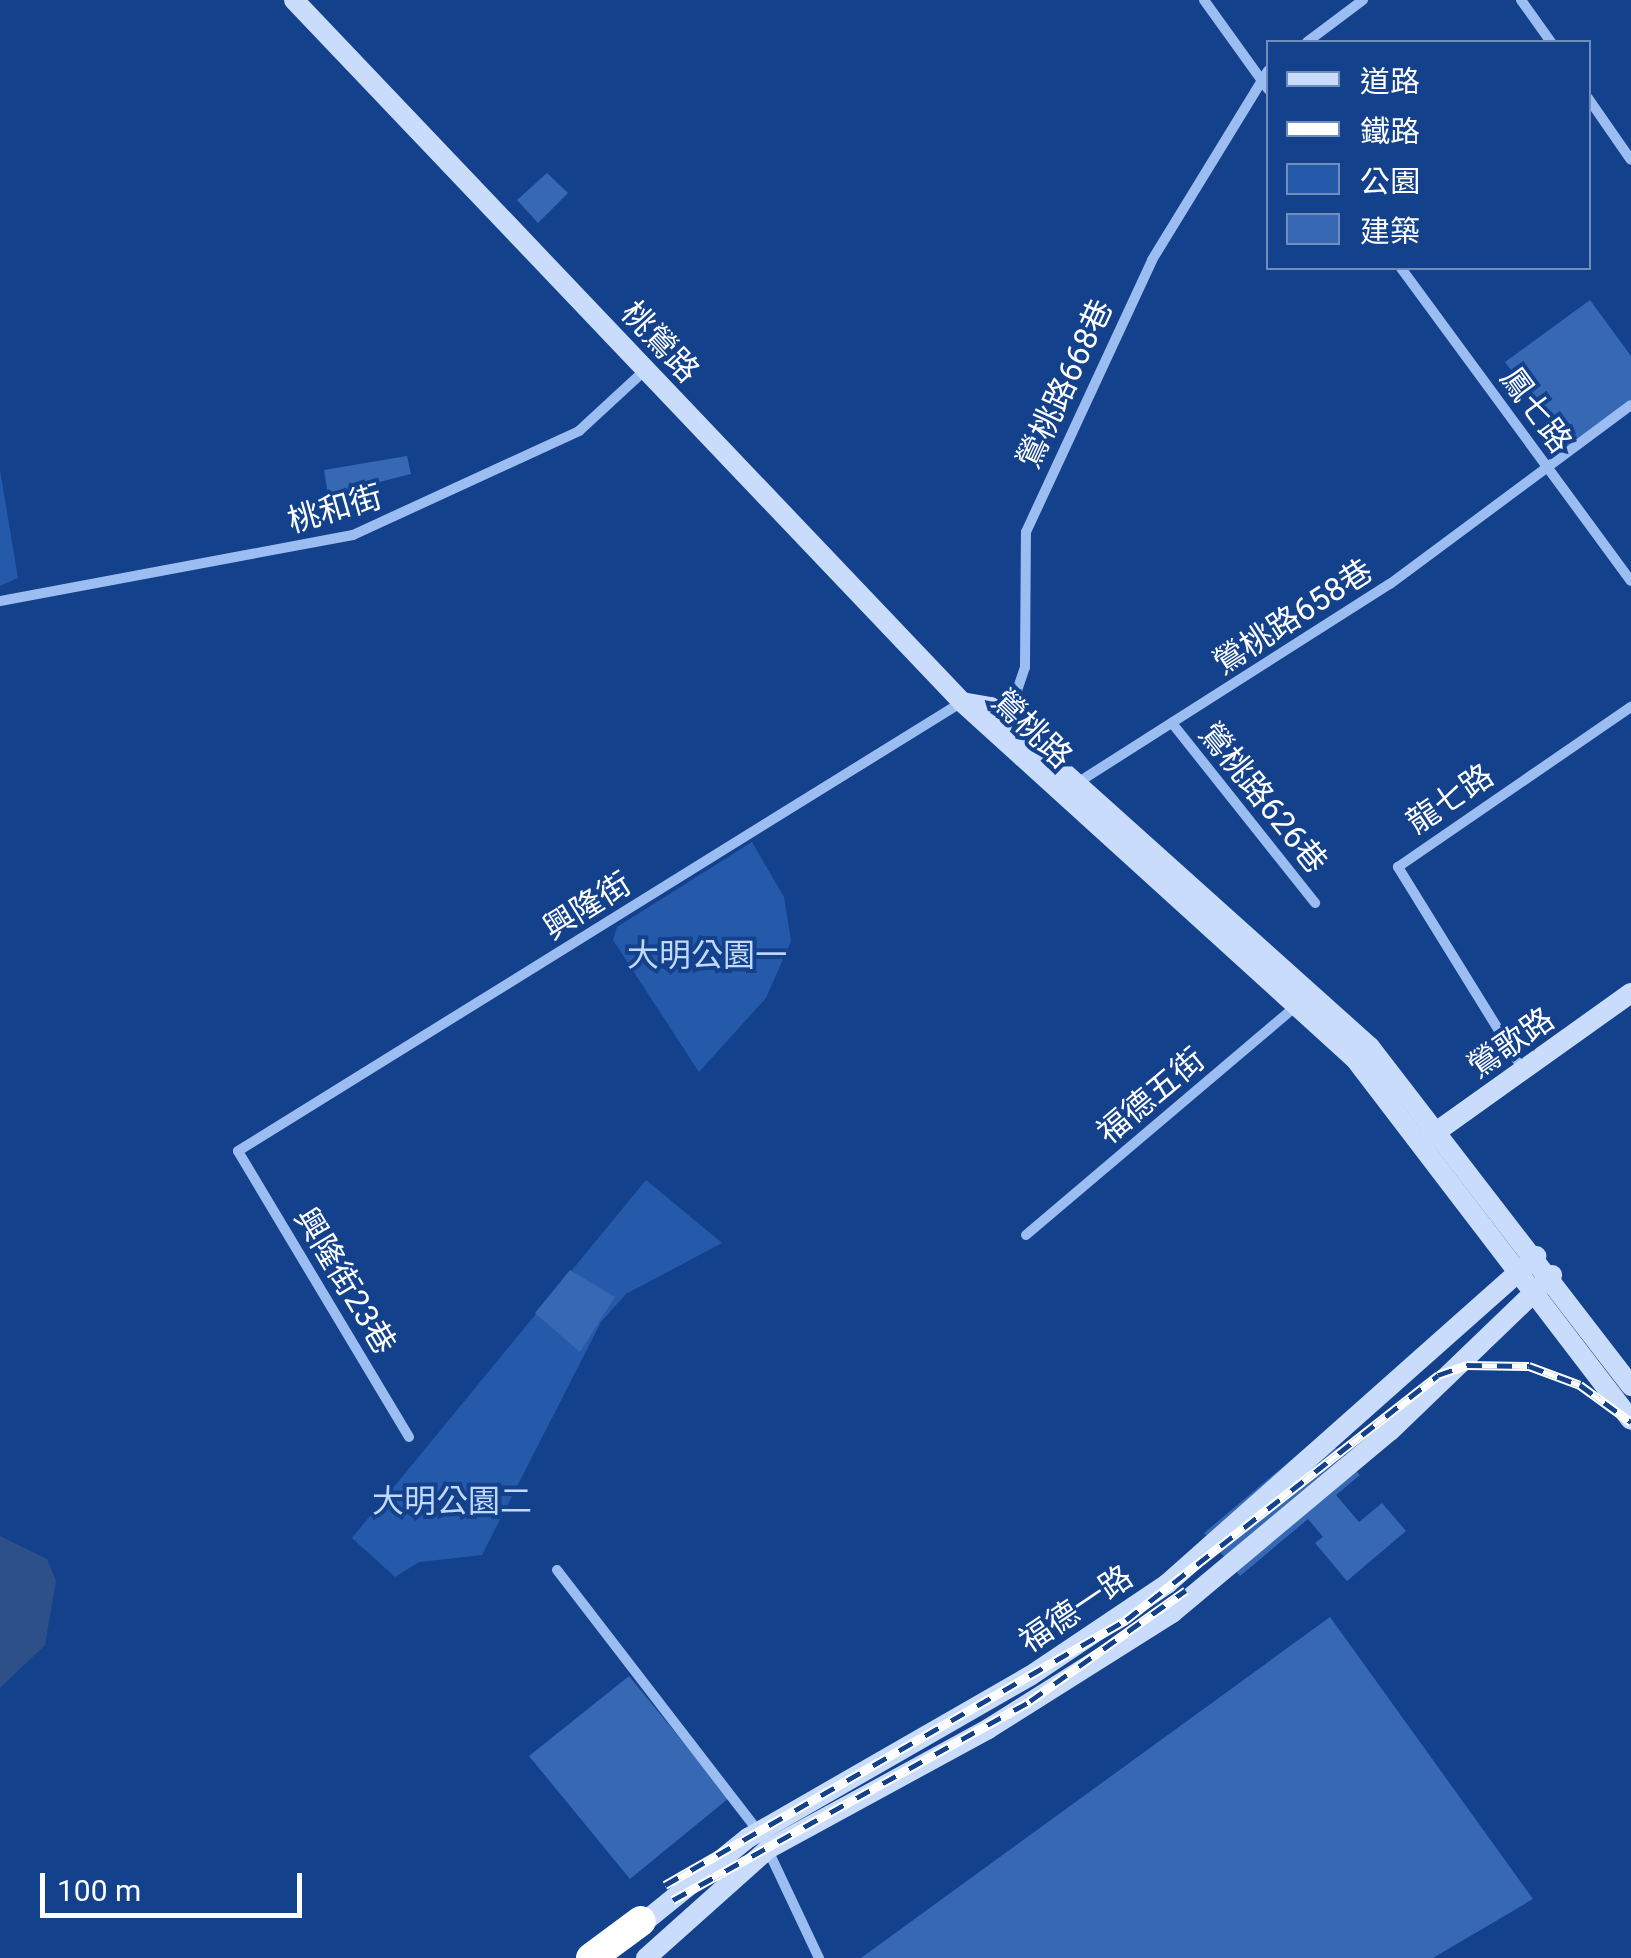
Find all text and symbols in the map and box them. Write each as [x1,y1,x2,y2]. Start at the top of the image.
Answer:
legend [1266,40,1591,270]
text: 道路 [1360,64,1420,99]
text: 鐵路 [1360,114,1420,149]
text: 公園 [1360,164,1420,199]
text: 建築 [1360,214,1420,249]
street label: 鶯桃路668巷 [1009,293,1121,475]
street label: 桃鶯路 [613,294,707,390]
street label: 鳳七路 [1492,360,1580,460]
street label: 桃和街 [284,477,386,541]
street label: 鶯桃路658巷 [1206,551,1380,683]
street label: 鶯桃路 [984,682,1080,776]
street label: 鶯桃路626巷 [1191,715,1335,881]
street label: 龍七路 [1399,756,1501,842]
street label: 興隆街 [536,864,638,948]
park label: 大明公園一 [627,936,787,974]
street label: 鶯歌路 [1461,1000,1561,1086]
street label: 福德五街 [1090,1040,1212,1152]
street label: 興隆街23巷 [286,1201,404,1361]
park label: 大明公園二 [372,1482,532,1520]
street label: 福德一路 [1012,1557,1140,1661]
scale bar [45,1853,308,1915]
text: 100 m [57,1873,141,1908]

